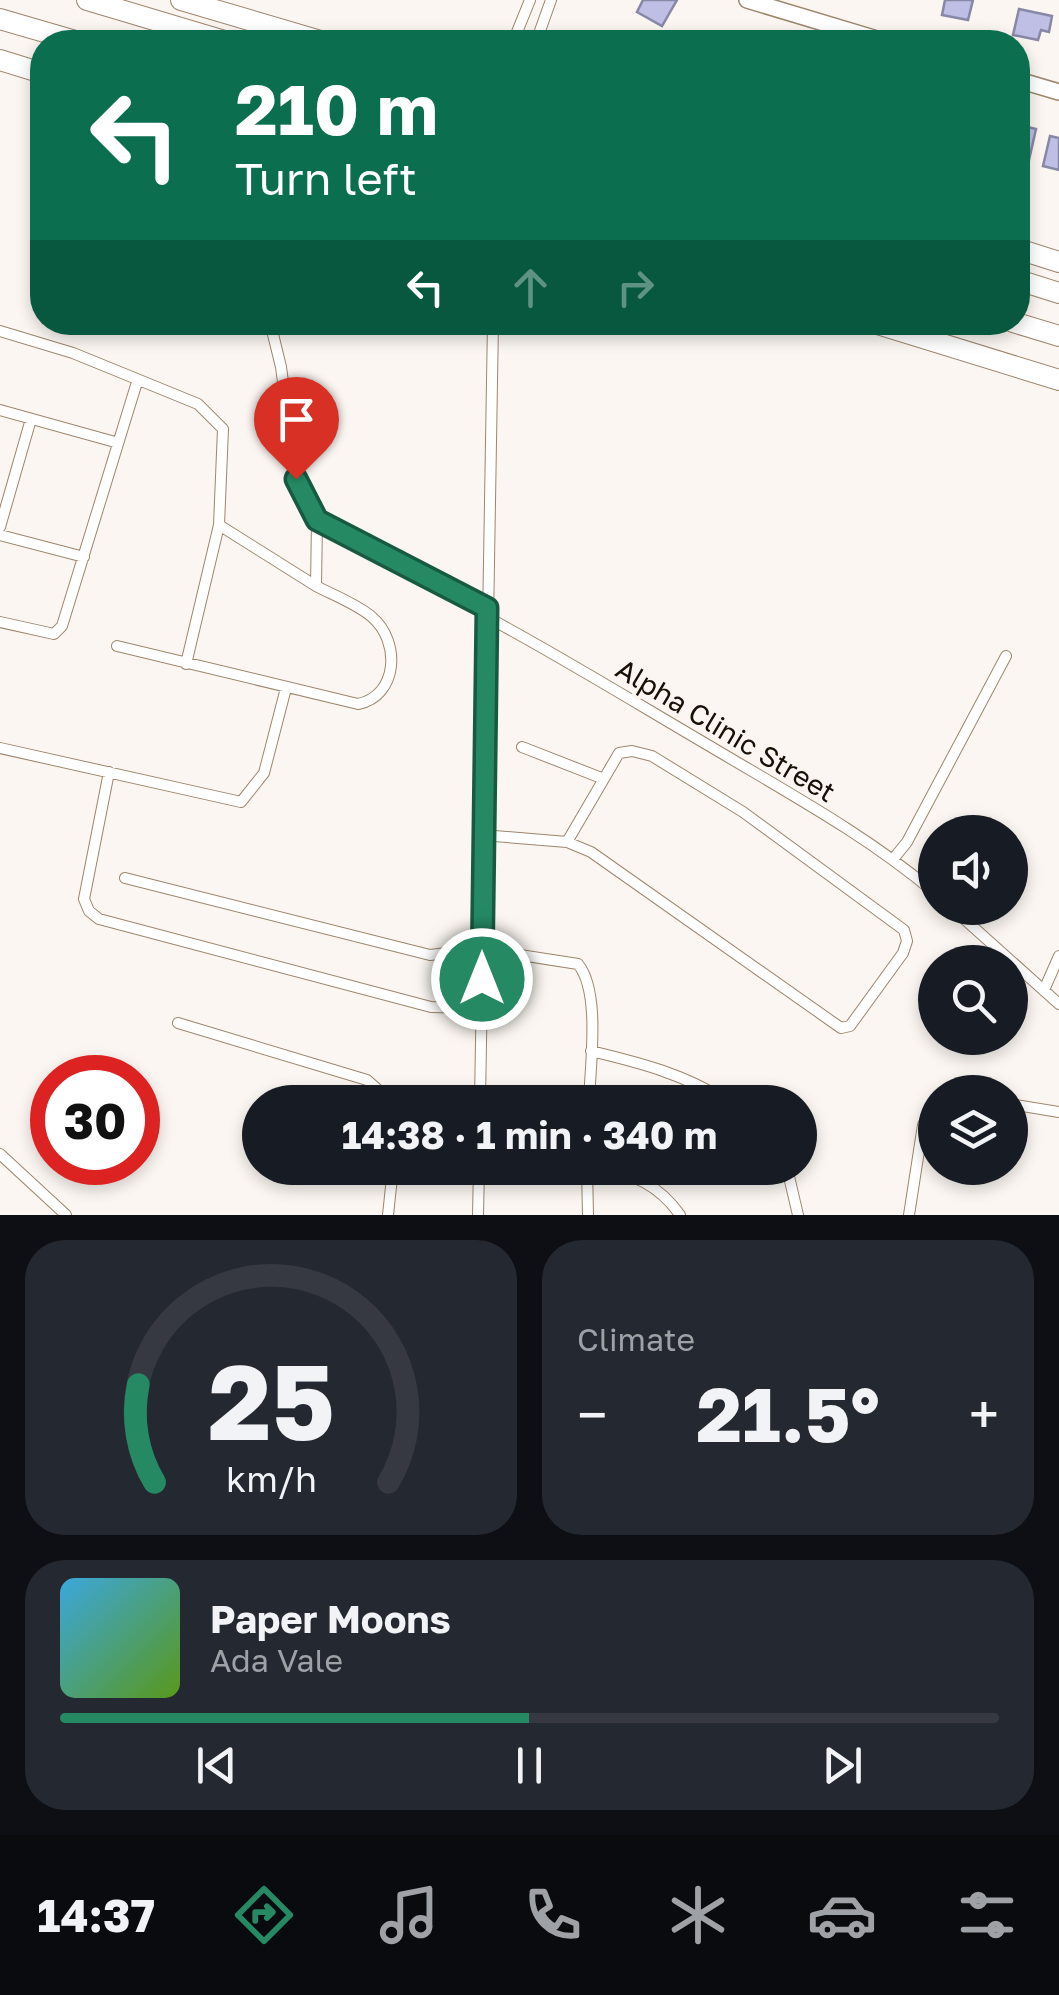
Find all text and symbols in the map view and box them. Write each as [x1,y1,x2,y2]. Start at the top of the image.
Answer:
text: 210 m [235,66,438,150]
icon: left [70,70,200,200]
text: Turn left [235,151,417,205]
icon: left [398,260,453,315]
icon: ahead [503,260,558,315]
icon: right [608,260,663,315]
pin [254,377,339,480]
icon: arrive [269,392,324,447]
street label: Alpha Clinic Street [610,652,842,808]
map controls [918,815,1028,1185]
button: sound [918,815,1028,925]
position arrow [430,927,534,1031]
button: search [918,945,1028,1055]
speed limit sign: 30 [30,1055,160,1185]
button: layers [918,1075,1028,1185]
text: 14:38 · 1 min · 340 m [342,1112,717,1157]
text: Climate [577,1320,695,1358]
text: 25 [208,1338,334,1463]
text: 21.5° [696,1368,880,1459]
text: − [577,1381,607,1447]
text: + [969,1381,999,1447]
text: km/h [226,1457,316,1500]
text: Paper Moons [210,1596,451,1641]
text: Ada Vale [210,1641,343,1679]
icon: previous [189,1738,244,1793]
icon: pause [502,1738,557,1793]
icon: next [815,1738,870,1793]
icon: directions [229,1880,299,1950]
icon: music [374,1880,444,1950]
icon: phone [518,1880,588,1950]
icon: climate [663,1880,733,1950]
icon: car [807,1880,877,1950]
icon: filters [952,1880,1022,1950]
text: 14:37 [37,1888,155,1942]

